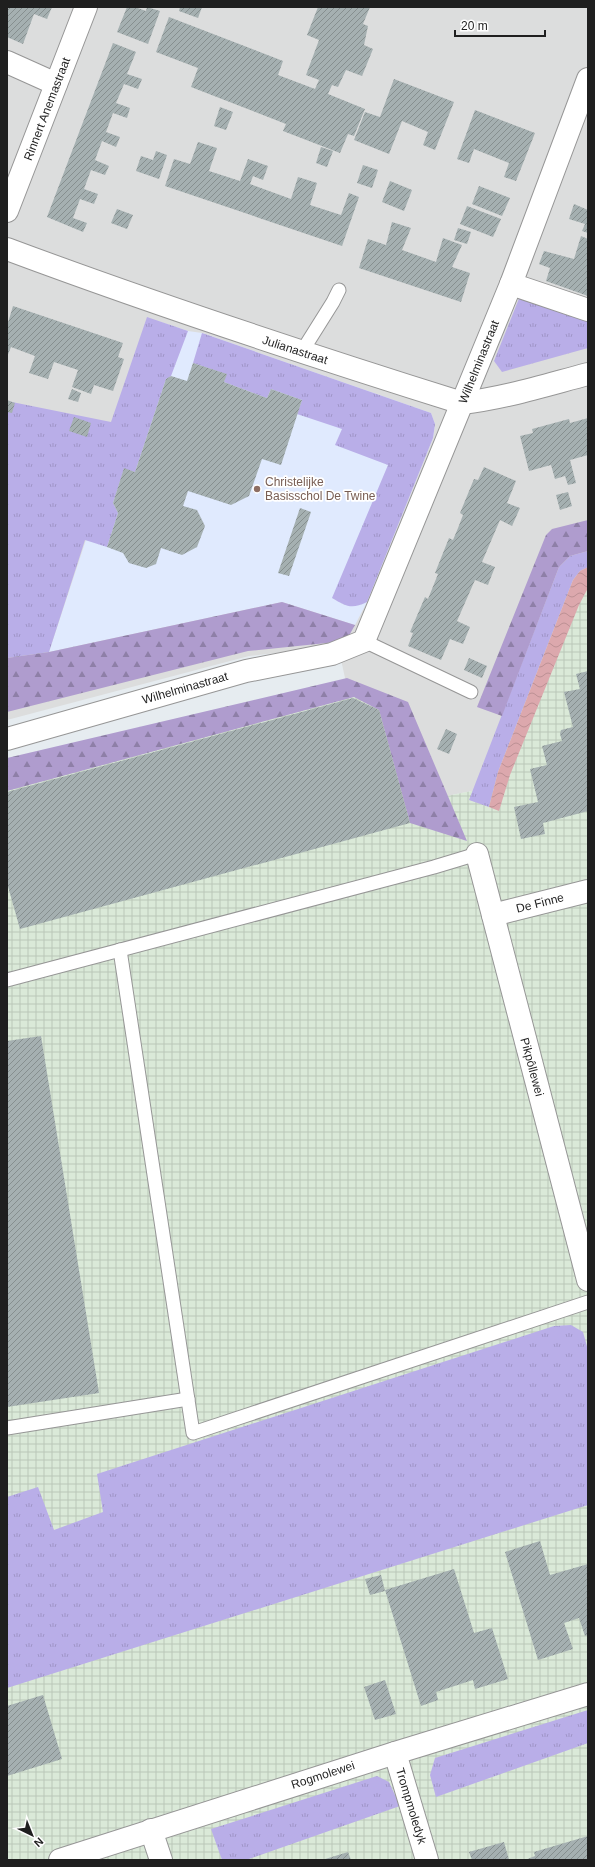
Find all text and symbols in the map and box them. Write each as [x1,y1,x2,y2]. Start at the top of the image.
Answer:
scale bar [455,12,545,38]
text: 20 m [461,19,488,33]
street label: Rinnert Anemastraat [21,55,73,163]
street label: Wilhelminastraat [456,318,502,406]
street label: Julianastraat [260,333,330,367]
place label: Christelijke Basisschol De Twine [265,475,376,503]
marker: Christelijke Basisschol De Twine [252,484,262,494]
street label: Wilhelminastraat [140,669,230,707]
street label: De Finne [515,890,566,916]
street label: Pikpôllewei [517,1036,547,1098]
street label: Rogmolewei [289,1758,357,1792]
street label: Trompmoledyk [393,1766,430,1847]
north arrow [12,1815,52,1855]
text: N [32,1835,46,1849]

